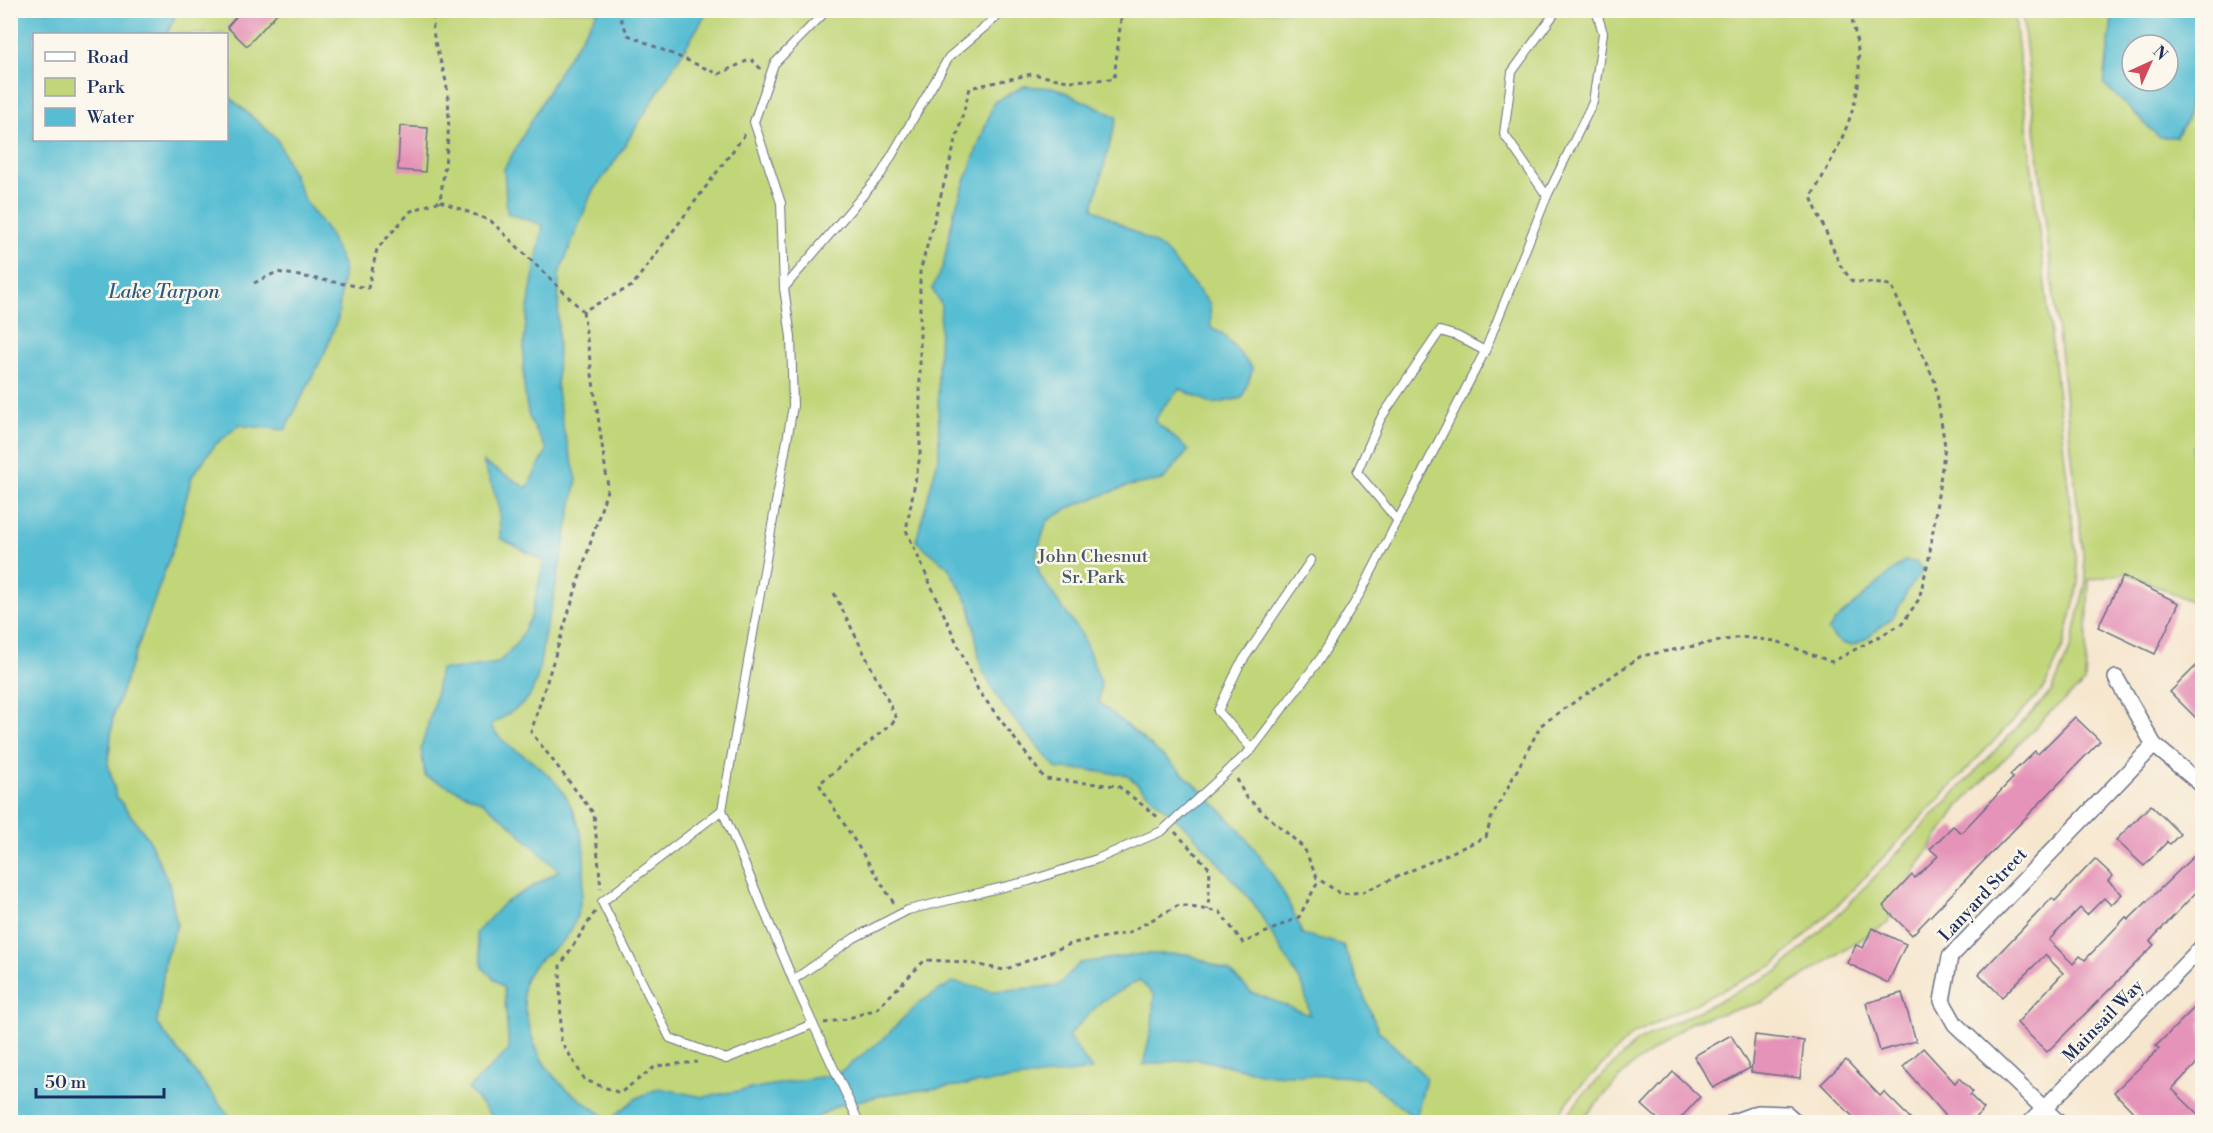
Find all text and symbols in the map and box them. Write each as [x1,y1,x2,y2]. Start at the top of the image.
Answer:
legend [33,33,228,141]
north arrow [2120,33,2180,93]
text: N [2148,42,2172,65]
text: Road [87,46,130,69]
text: Park [87,76,126,99]
text: Water [86,106,135,129]
water label: Lake Tarpon [107,280,220,305]
park label: John Chesnut Sr. Park [1037,545,1149,589]
street label: Lanyard Street [1934,843,2033,947]
street label: Mainsail Way [2058,975,2148,1067]
scale bar [36,1061,164,1099]
text: 50 m [45,1071,87,1094]

